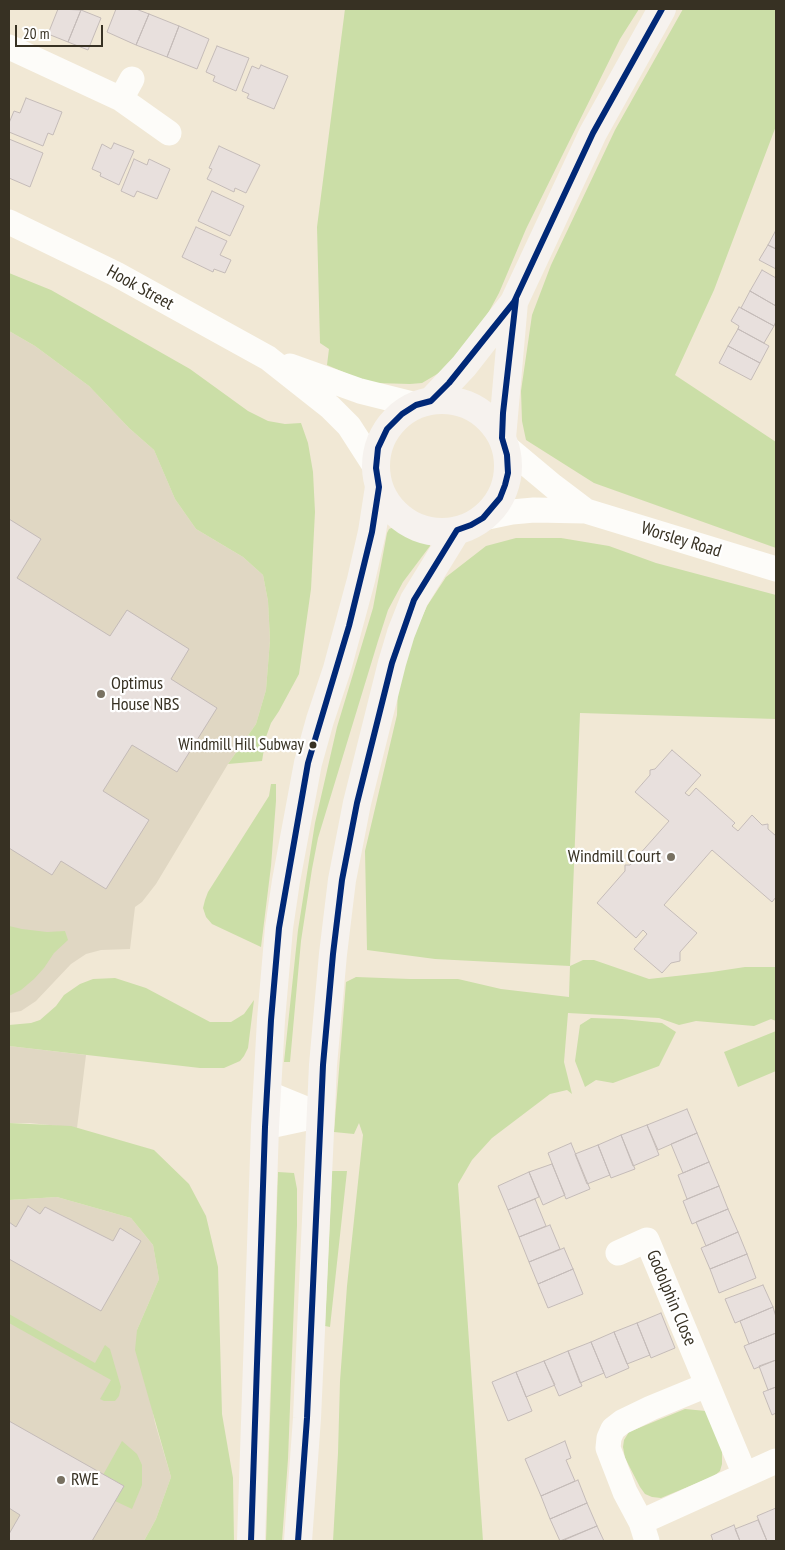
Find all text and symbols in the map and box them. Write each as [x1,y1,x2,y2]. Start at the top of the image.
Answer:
scale bar [18,15,105,47]
text: 20 m [23,24,49,43]
street label: Hook Street [103,261,177,315]
street label: Worsley Road [638,518,724,562]
place label: Optimus House NBS [111,673,179,716]
marker: Optimus House NBS [95,688,107,700]
place label: Windmill Hill Subway [178,735,304,755]
marker: Windmill Hill Subway [308,740,318,750]
place label: Windmill Court [568,846,661,868]
marker: Windmill Court [665,851,677,863]
street label: Godolphin Close [641,1247,701,1349]
place label: RWE [71,1469,99,1491]
marker: RWE [55,1474,67,1486]

